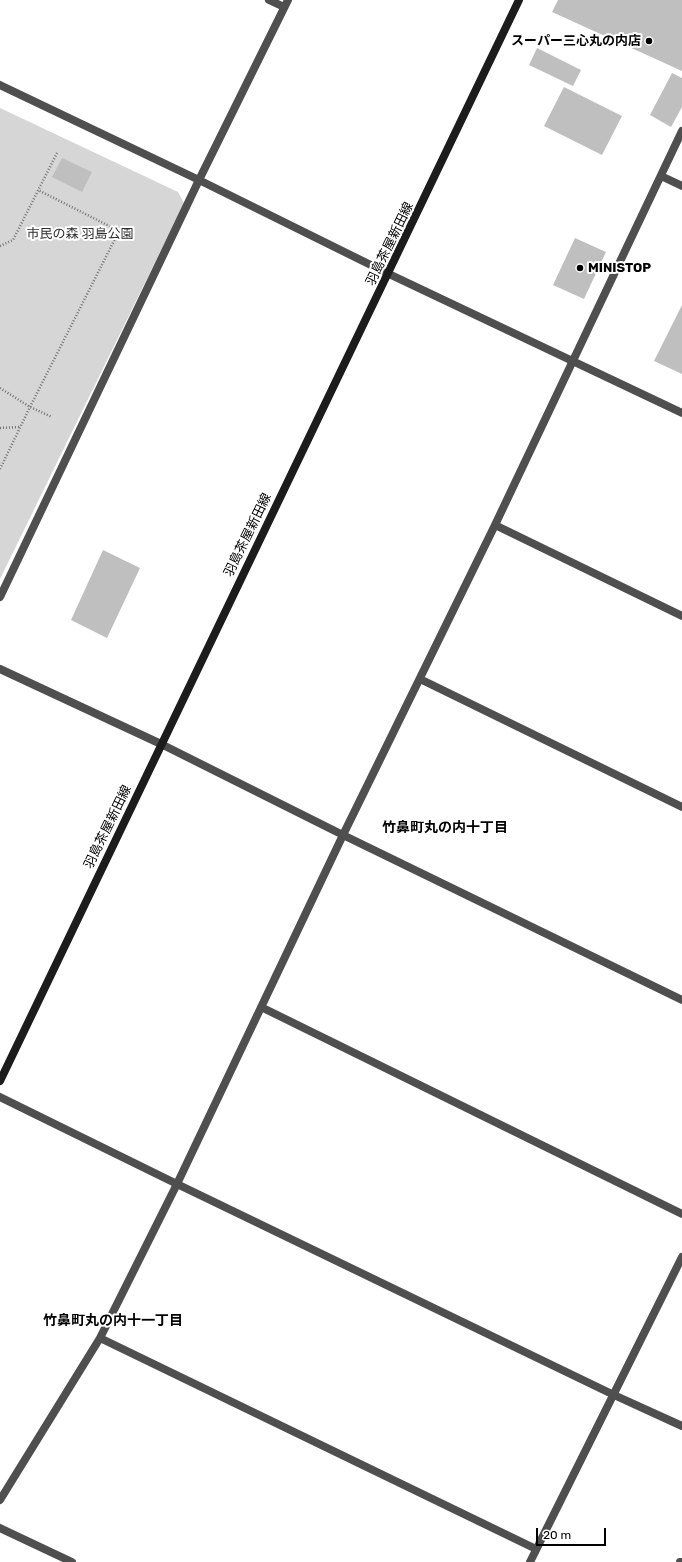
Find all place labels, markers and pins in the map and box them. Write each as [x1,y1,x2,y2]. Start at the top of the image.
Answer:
place label: スーパー三心丸の内店 [511,33,641,49]
marker: スーパー三心丸の内店 [644,36,654,46]
place label: MINISTOP [588,260,651,276]
marker: MINISTOP [575,263,585,273]

